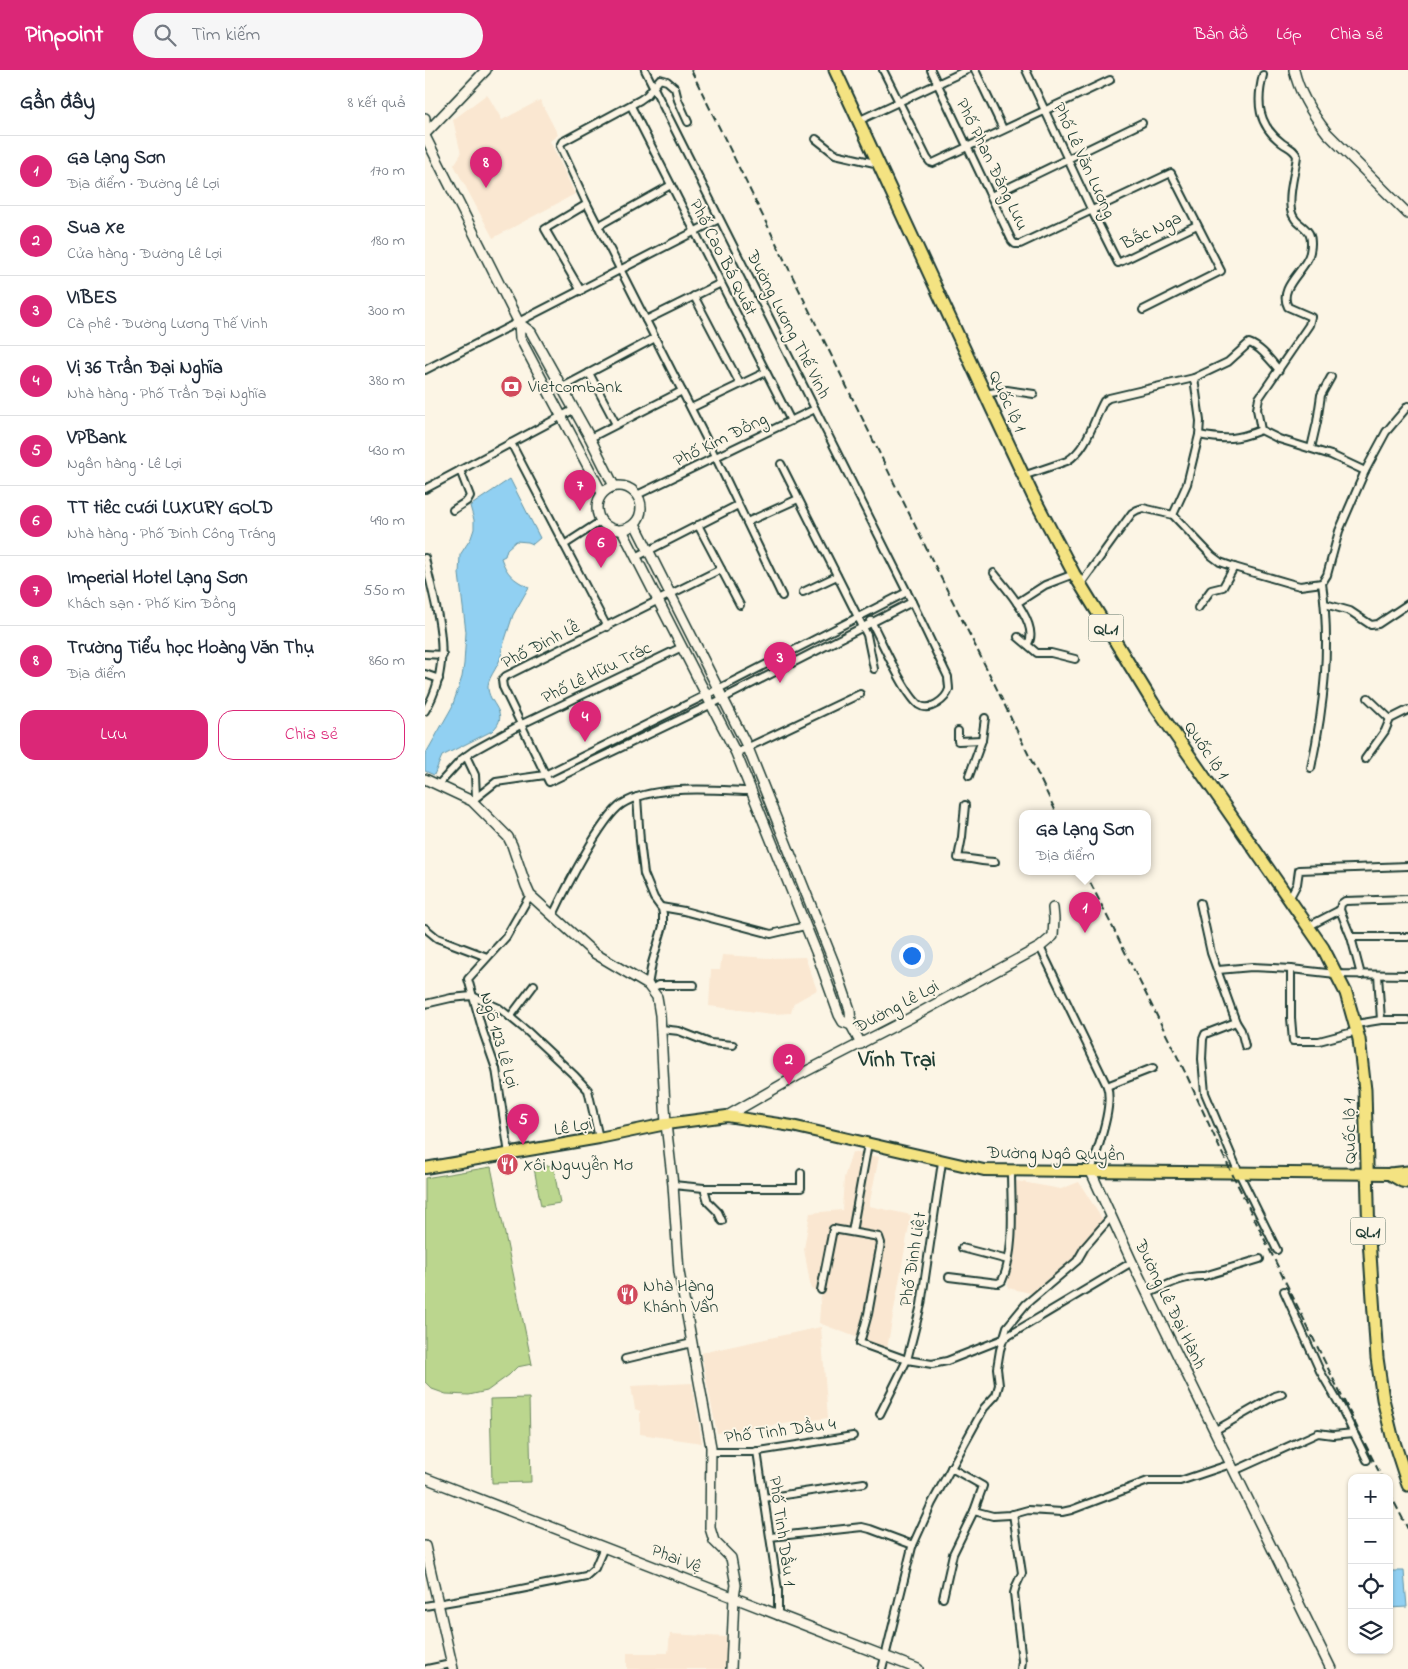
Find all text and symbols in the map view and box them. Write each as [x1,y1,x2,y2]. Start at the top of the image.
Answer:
search box [133,13,483,58]
text: Pinpoint [25,18,103,53]
icon: search [151,21,179,49]
text: Tìm kiếm [191,22,260,49]
text: Bản đồ [1194,22,1248,48]
text: Lớp [1276,22,1302,48]
text: Chia sẻ [1330,22,1383,48]
text: Gần đây [20,88,95,118]
text: 8 kết quả [348,91,405,115]
street label: Phố Phan Đăng Lưu [947,95,1034,236]
street label: Phố Lê Văn Lương [1044,99,1121,223]
text: Ga Lạng Sơn [67,145,165,172]
pin: 8 [470,147,502,188]
text: 1 [33,159,39,183]
text: 170 m [370,159,405,183]
text: Địa điểm · Đường Lê Lợi [67,172,220,196]
street label: Phố Cao Bá Quát [682,195,763,321]
street label: Bắc Nga [1116,206,1187,259]
text: Sua Xe [67,215,124,242]
text: 2 [32,229,40,253]
text: 180 m [371,229,405,253]
text: Cửa hàng · Đường Lê Lợi [67,242,222,266]
street label: Đường Lương Thế Vinh [737,245,836,404]
text: VIBES [67,285,117,312]
text: 3 [33,299,39,323]
text: 300 m [368,299,405,323]
text: Cà phê · Đường Lương Thế Vinh [67,312,268,336]
text: Vị 36 Trần Đại Nghĩa [67,355,223,382]
street label: Quốc lộ 1 [981,367,1032,437]
text: 4 [33,369,39,393]
text: 380 m [369,369,405,393]
bank icon: Vietcombank [500,374,524,398]
place label: Vietcombank [527,375,622,401]
text: Nhà hàng · Phố Trần Đại Nghĩa [67,382,266,406]
street label: Phố Kim Đồng [669,407,773,476]
text: VPBank [67,425,127,452]
text: 5 [31,439,41,463]
text: 430 m [368,439,405,463]
text: Ngân hàng · Lê Lợi [67,452,182,476]
pin: 7 [564,470,596,511]
text: TT tiêc cưới LUXURY GOLD [67,495,273,522]
text: 6 [32,509,40,533]
text: 490 m [370,509,405,533]
text: Nhà hàng · Phố Đinh Công Tráng [67,522,276,546]
pin: 6 [585,527,617,568]
text: Imperial Hotel Lạng Sơn [67,565,248,592]
text: 7 [33,579,39,603]
text: 550 m [363,579,405,603]
text: Khách sạn · Phố Kim Đồng [67,592,236,616]
road number: QL.1 [1089,614,1123,642]
street label: Phố Đinh Lễ [497,615,585,677]
text: Trường Tiểu học Hoàng Văn Thụ [67,635,314,662]
street label: Phố Lê Hữu Trác [538,636,656,712]
pin: 3 [764,642,796,683]
text: 8 [33,649,39,673]
text: 860 m [369,649,405,673]
text: Địa điểm [67,662,126,686]
pin: 4 [569,701,601,742]
button: Lưu [20,710,208,760]
button: Chia sẻ [218,710,405,760]
street label: Quốc lộ 1 [1176,717,1235,786]
popup [1019,810,1151,875]
text: Ga Lạng Sơn [1036,817,1134,844]
text: Địa điểm [1036,844,1095,868]
pin: 1 [1069,892,1101,933]
your location [899,943,925,969]
street label: Đường Lê Lợi [849,975,944,1042]
street label: Ngõ 123 Lê Lợi [471,989,524,1092]
pin: 2 [773,1044,805,1085]
district label: Vĩnh Trại [857,1045,936,1077]
street label: Quốc lộ 1 [1337,1098,1365,1164]
pin: 5 [507,1104,539,1145]
street label: Lê Lợi [552,1112,595,1144]
street label: Đường Ngô Quyền [986,1141,1125,1170]
restaurant icon: Xôi Nguyễn Mơ [495,1152,519,1176]
place label: Xôi Nguyễn Mơ [523,1153,633,1180]
street label: Phố Đinh Liệt [894,1210,934,1308]
road number: QL.1 [1351,1218,1385,1244]
street label: Đường Lê Đại Hành [1125,1235,1212,1374]
place label: Nhà Hàng Khánh Vân [643,1274,718,1321]
restaurant icon: Nhà Hàng Khánh Vân [615,1283,639,1307]
street label: Phố Tinh Dầu 4 [723,1412,838,1452]
map controls [1348,1474,1393,1654]
button: + [1348,1474,1393,1519]
street label: Phố Tinh Dầu 1 [760,1475,802,1588]
button: − [1348,1519,1393,1564]
street label: Phai Vệ [647,1538,706,1582]
button: locate [1348,1564,1393,1609]
button: layers [1348,1609,1393,1654]

